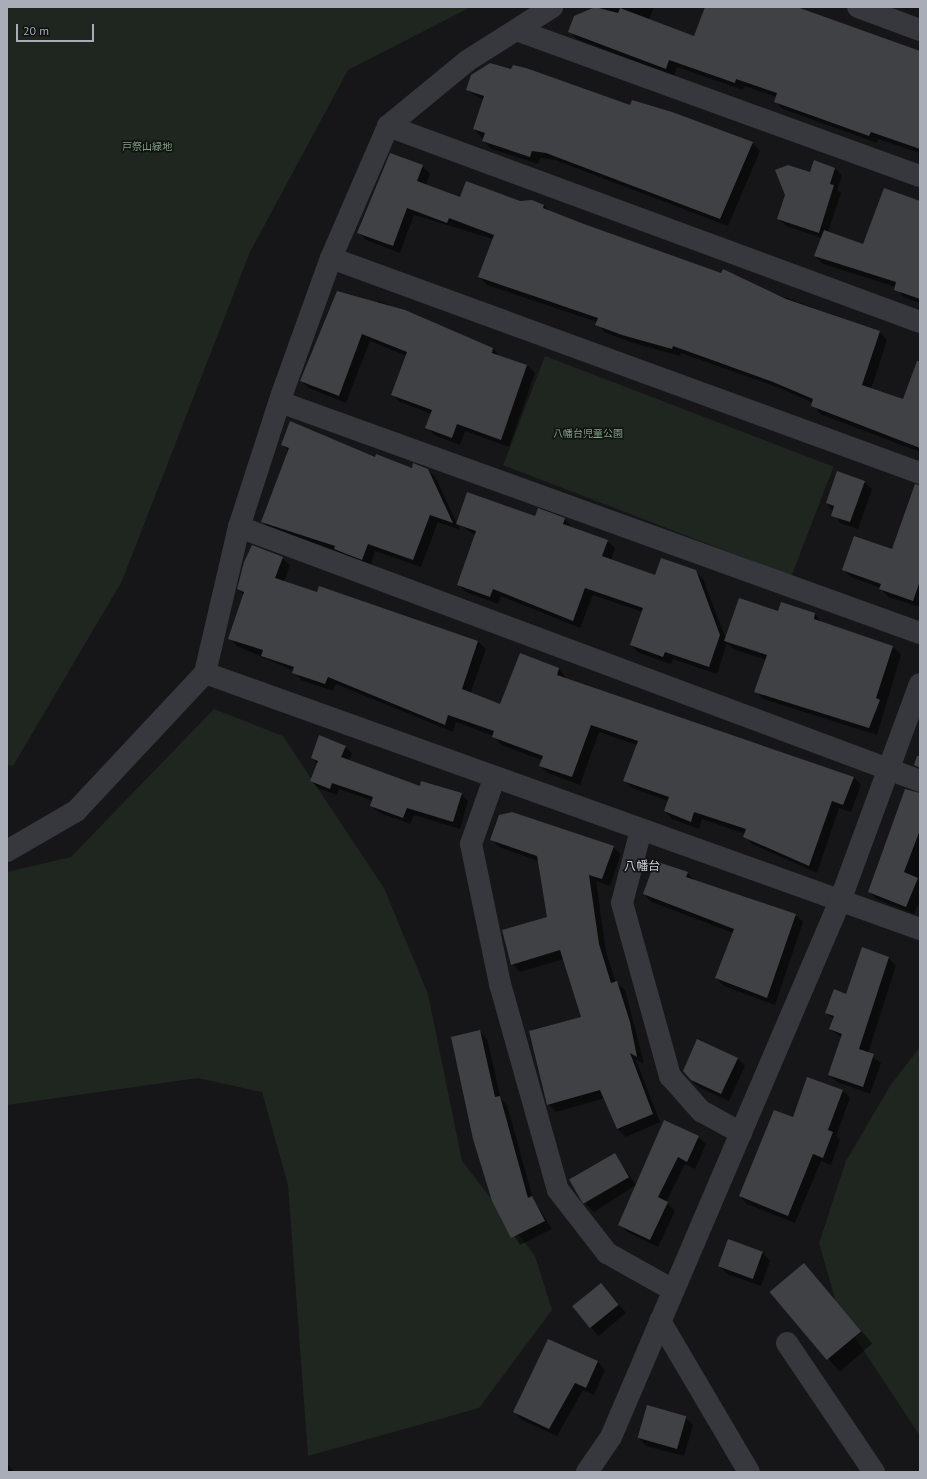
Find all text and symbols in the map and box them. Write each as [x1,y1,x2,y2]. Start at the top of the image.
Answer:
scale bar [18,16,96,42]
text: 20 m [23,23,49,38]
park label: 戸祭山緑地 [122,141,172,153]
park label: 八幡台児童公園 [553,428,623,440]
district label: 八幡台 [624,859,660,873]

